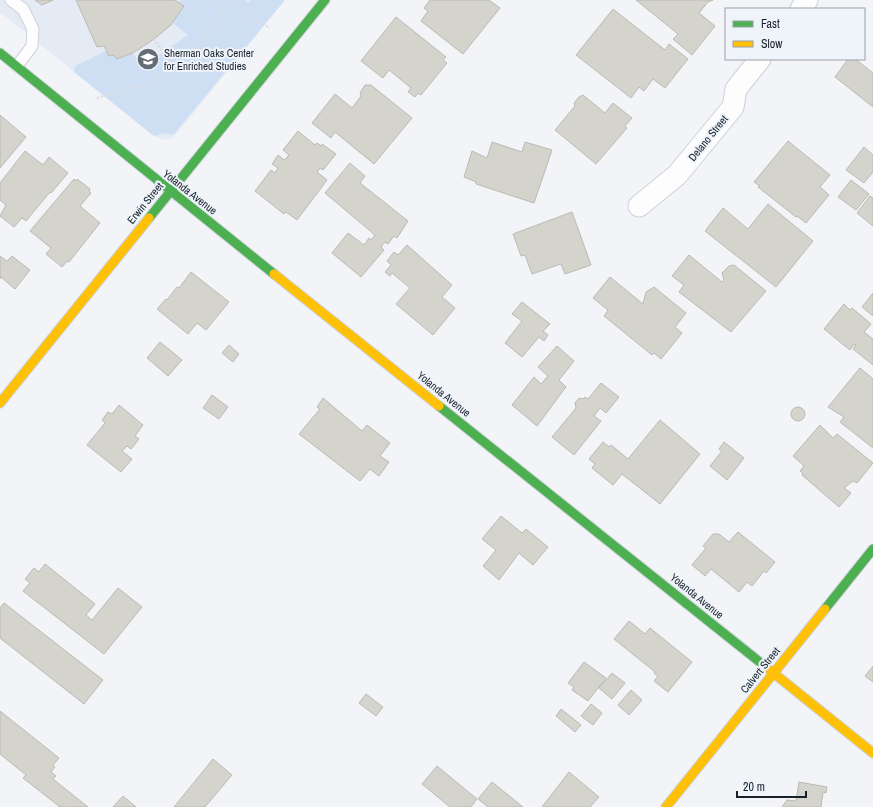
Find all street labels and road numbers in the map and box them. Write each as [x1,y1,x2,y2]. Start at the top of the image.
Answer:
street label: Delano Street [685,112,731,164]
street label: Yolanda Avenue [160,167,220,217]
street label: Erwin Street [124,179,166,227]
street label: Yolanda Avenue [414,368,474,420]
street label: Yolanda Avenue [667,570,727,622]
street label: Calvert Street [737,644,783,696]

